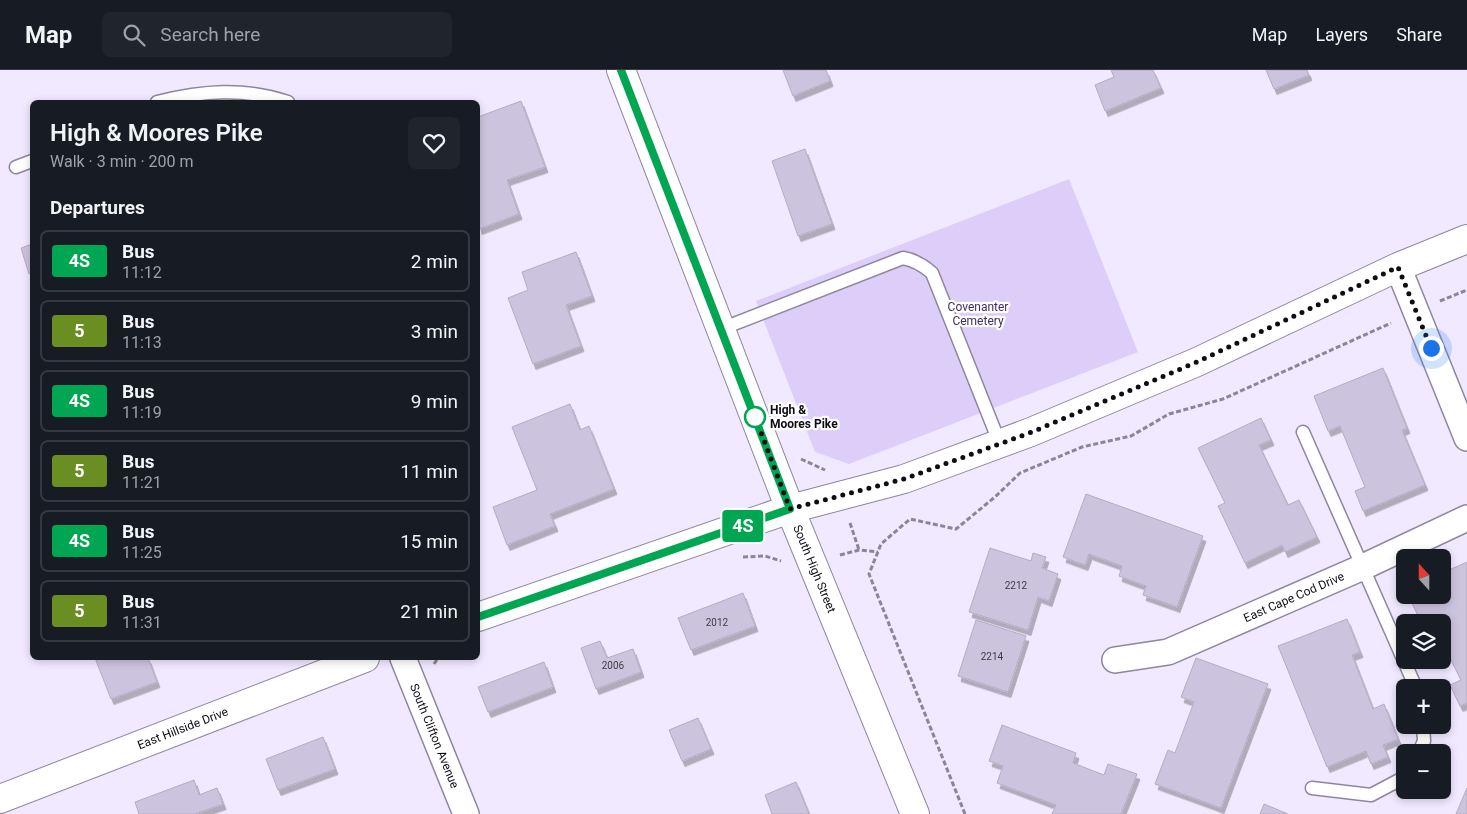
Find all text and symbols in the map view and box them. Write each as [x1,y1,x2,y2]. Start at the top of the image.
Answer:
search box [102,12,452,57]
text: Map [25,21,72,49]
icon: search [120,21,148,49]
text: Search here [160,23,260,46]
text: Map [1252,24,1287,45]
text: Layers [1315,24,1368,45]
text: Share [1396,24,1442,45]
button: heart [408,117,460,169]
text: High & Moores Pike [50,119,263,147]
text: Walk · 3 min · 200 m [50,152,194,171]
text: Departures [50,196,145,219]
text: Bus [122,240,155,263]
text: 4S [69,250,90,271]
text: 2 min [411,250,458,273]
text: 11:12 [122,263,162,282]
park label: Covenanter Cemetery [948,300,1008,328]
text: Bus [122,310,155,333]
text: 5 [74,320,85,341]
text: 3 min [411,320,458,343]
text: 11:13 [122,333,162,352]
your location [1419,336,1444,361]
text: Bus [122,380,155,403]
text: 4S [69,390,90,411]
text: 9 min [411,390,458,413]
text: 11:19 [122,403,162,422]
place label: High & Moores Pike [770,403,838,431]
marker: High & Moores Pike [744,406,766,428]
text: Bus [122,450,155,473]
text: 5 [74,460,85,481]
text: 11 min [400,460,458,483]
text: 11:21 [122,473,162,492]
line badge: 4S [720,510,766,542]
text: 4S [732,515,754,536]
text: Bus [122,520,155,543]
street label: South High Street [790,523,839,615]
text: 4S [69,530,90,551]
text: 15 min [400,530,458,553]
text: 11:25 [122,543,162,562]
north arrow [1396,549,1451,604]
map controls [1396,549,1451,799]
street label: East Cape Cod Drive [1241,569,1346,625]
house number: 2212 [1005,580,1028,591]
text: Bus [122,590,155,613]
text: 5 [74,600,85,621]
text: 21 min [400,600,458,623]
text: 11:31 [122,613,162,632]
button: layers [1396,614,1451,669]
house number: 2012 [706,617,729,628]
house number: 2214 [981,651,1004,662]
house number: 2006 [602,660,625,671]
button: + [1396,679,1451,734]
street label: South Clifton Avenue [407,682,462,790]
street label: East Hillside Drive [135,705,230,752]
button: − [1396,744,1451,799]

